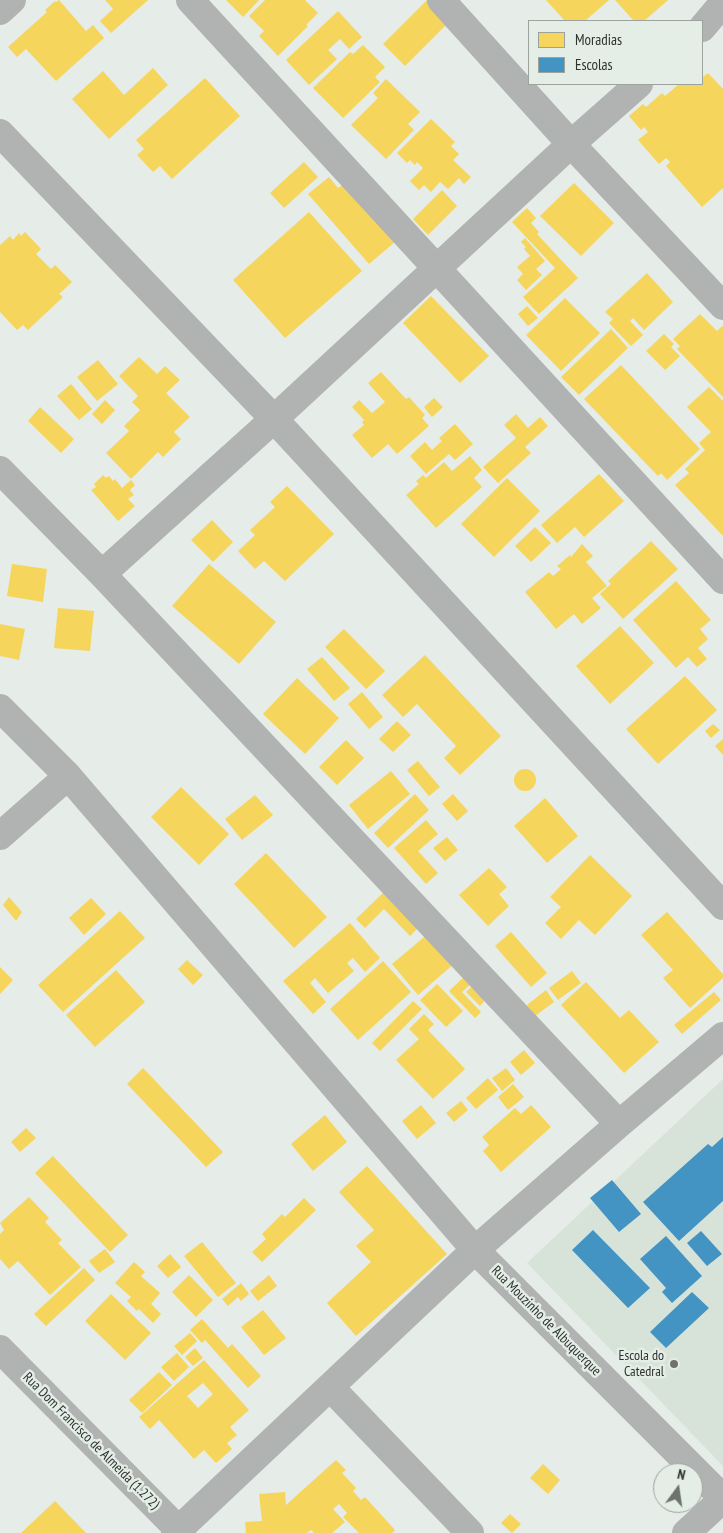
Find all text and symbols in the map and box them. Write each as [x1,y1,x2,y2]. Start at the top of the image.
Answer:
legend [528,20,703,85]
text: Moradias [575,30,622,49]
text: Escolas [575,55,613,74]
street label: Rua Mouzinho de Albuquerque [488,1263,604,1379]
place label: Escola do Catedral [619,1348,664,1380]
marker: Escola do Catedral [668,1358,680,1370]
street label: Rua Dom Francisco de Almeida (1.272) [19,1369,163,1513]
north arrow [653,1463,703,1513]
text: N [676,1465,687,1484]

